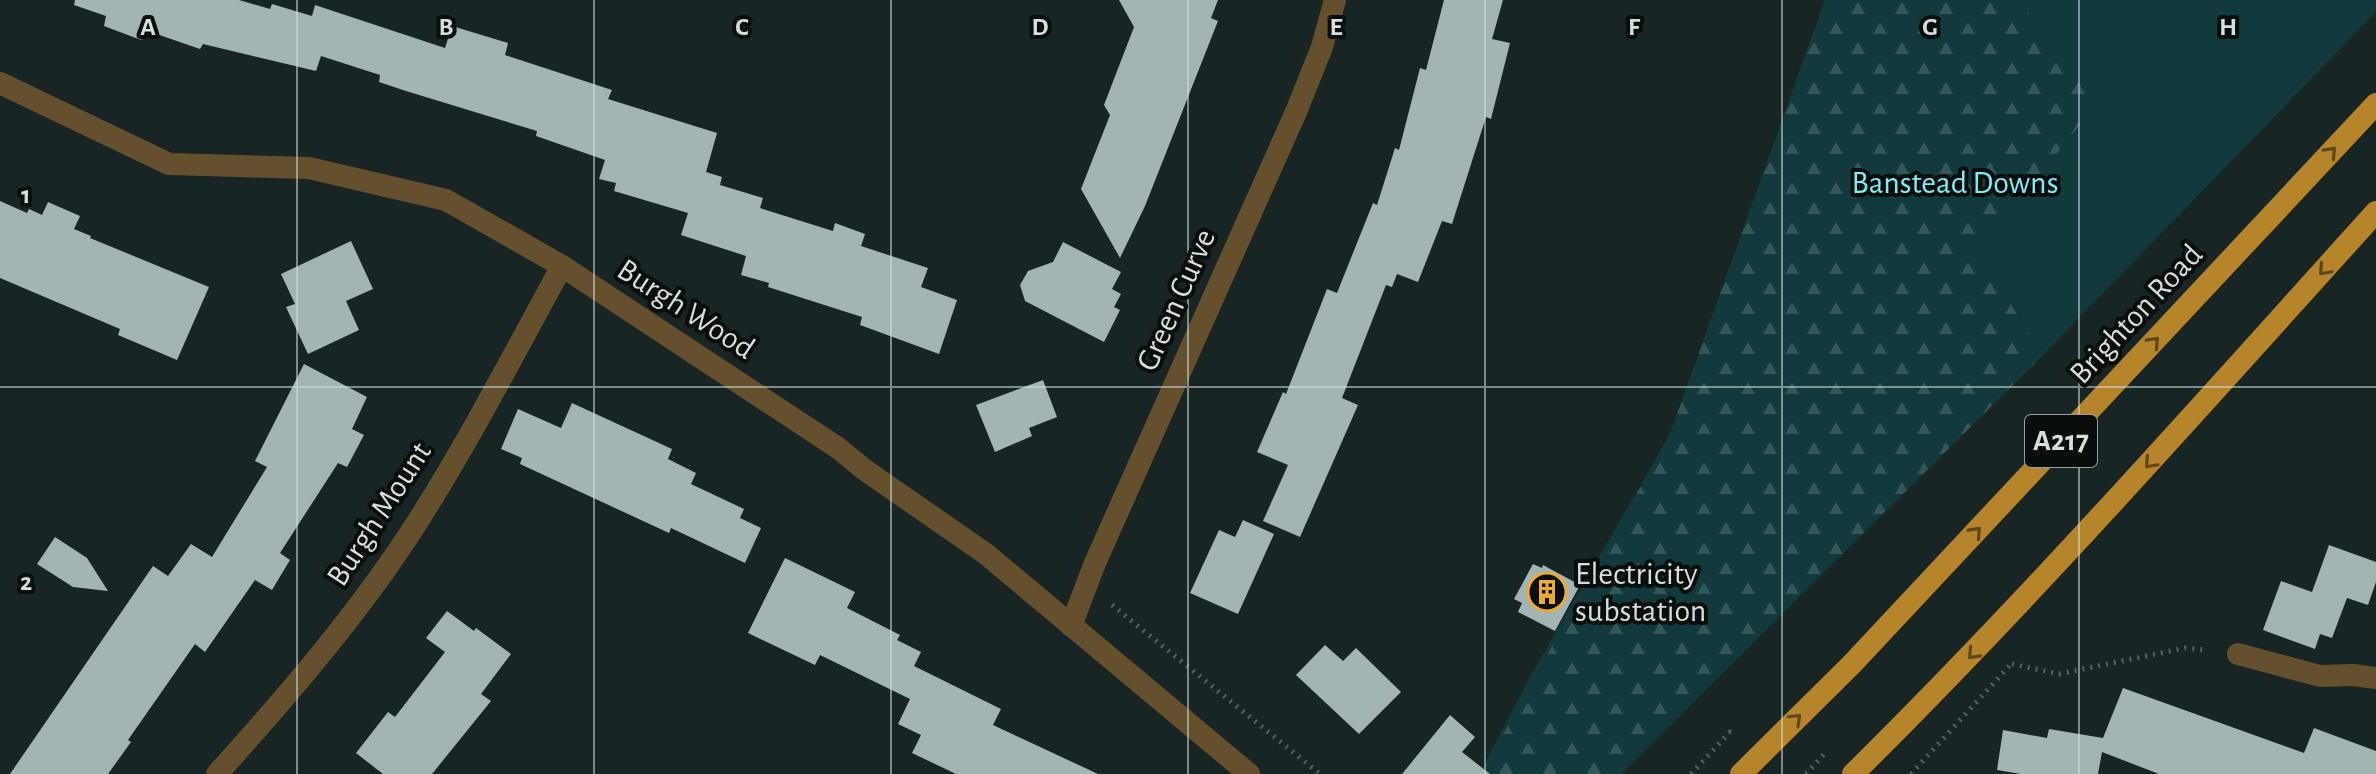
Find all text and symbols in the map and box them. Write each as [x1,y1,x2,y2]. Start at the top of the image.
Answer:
text: A [140,14,156,40]
text: B [438,14,454,40]
text: C [735,14,749,40]
text: D [1031,14,1049,40]
text: E [1329,14,1343,40]
text: F [1628,14,1641,40]
text: G [1922,14,1938,40]
text: H [2219,14,2237,40]
one-way arrow [2322,147,2337,161]
park label: Banstead Downs [1852,167,2058,199]
text: 1 [21,182,31,208]
street label: Green Curve [1131,225,1221,375]
street label: Brighton Road [2064,238,2208,390]
street label: Burgh Wood [612,253,760,365]
one-way arrow [2318,261,2333,275]
one-way arrow [2144,337,2159,351]
road number: A217 [2025,415,2097,467]
street label: Burgh Mount [321,436,437,592]
one-way arrow [2144,454,2159,468]
one-way arrow [1967,527,1982,541]
place label: Electricity substation [1575,558,1706,627]
text: 2 [20,569,32,595]
building icon: Electricity substation [1526,571,1568,613]
one-way arrow [1969,645,1983,660]
one-way arrow [1786,714,1801,728]

